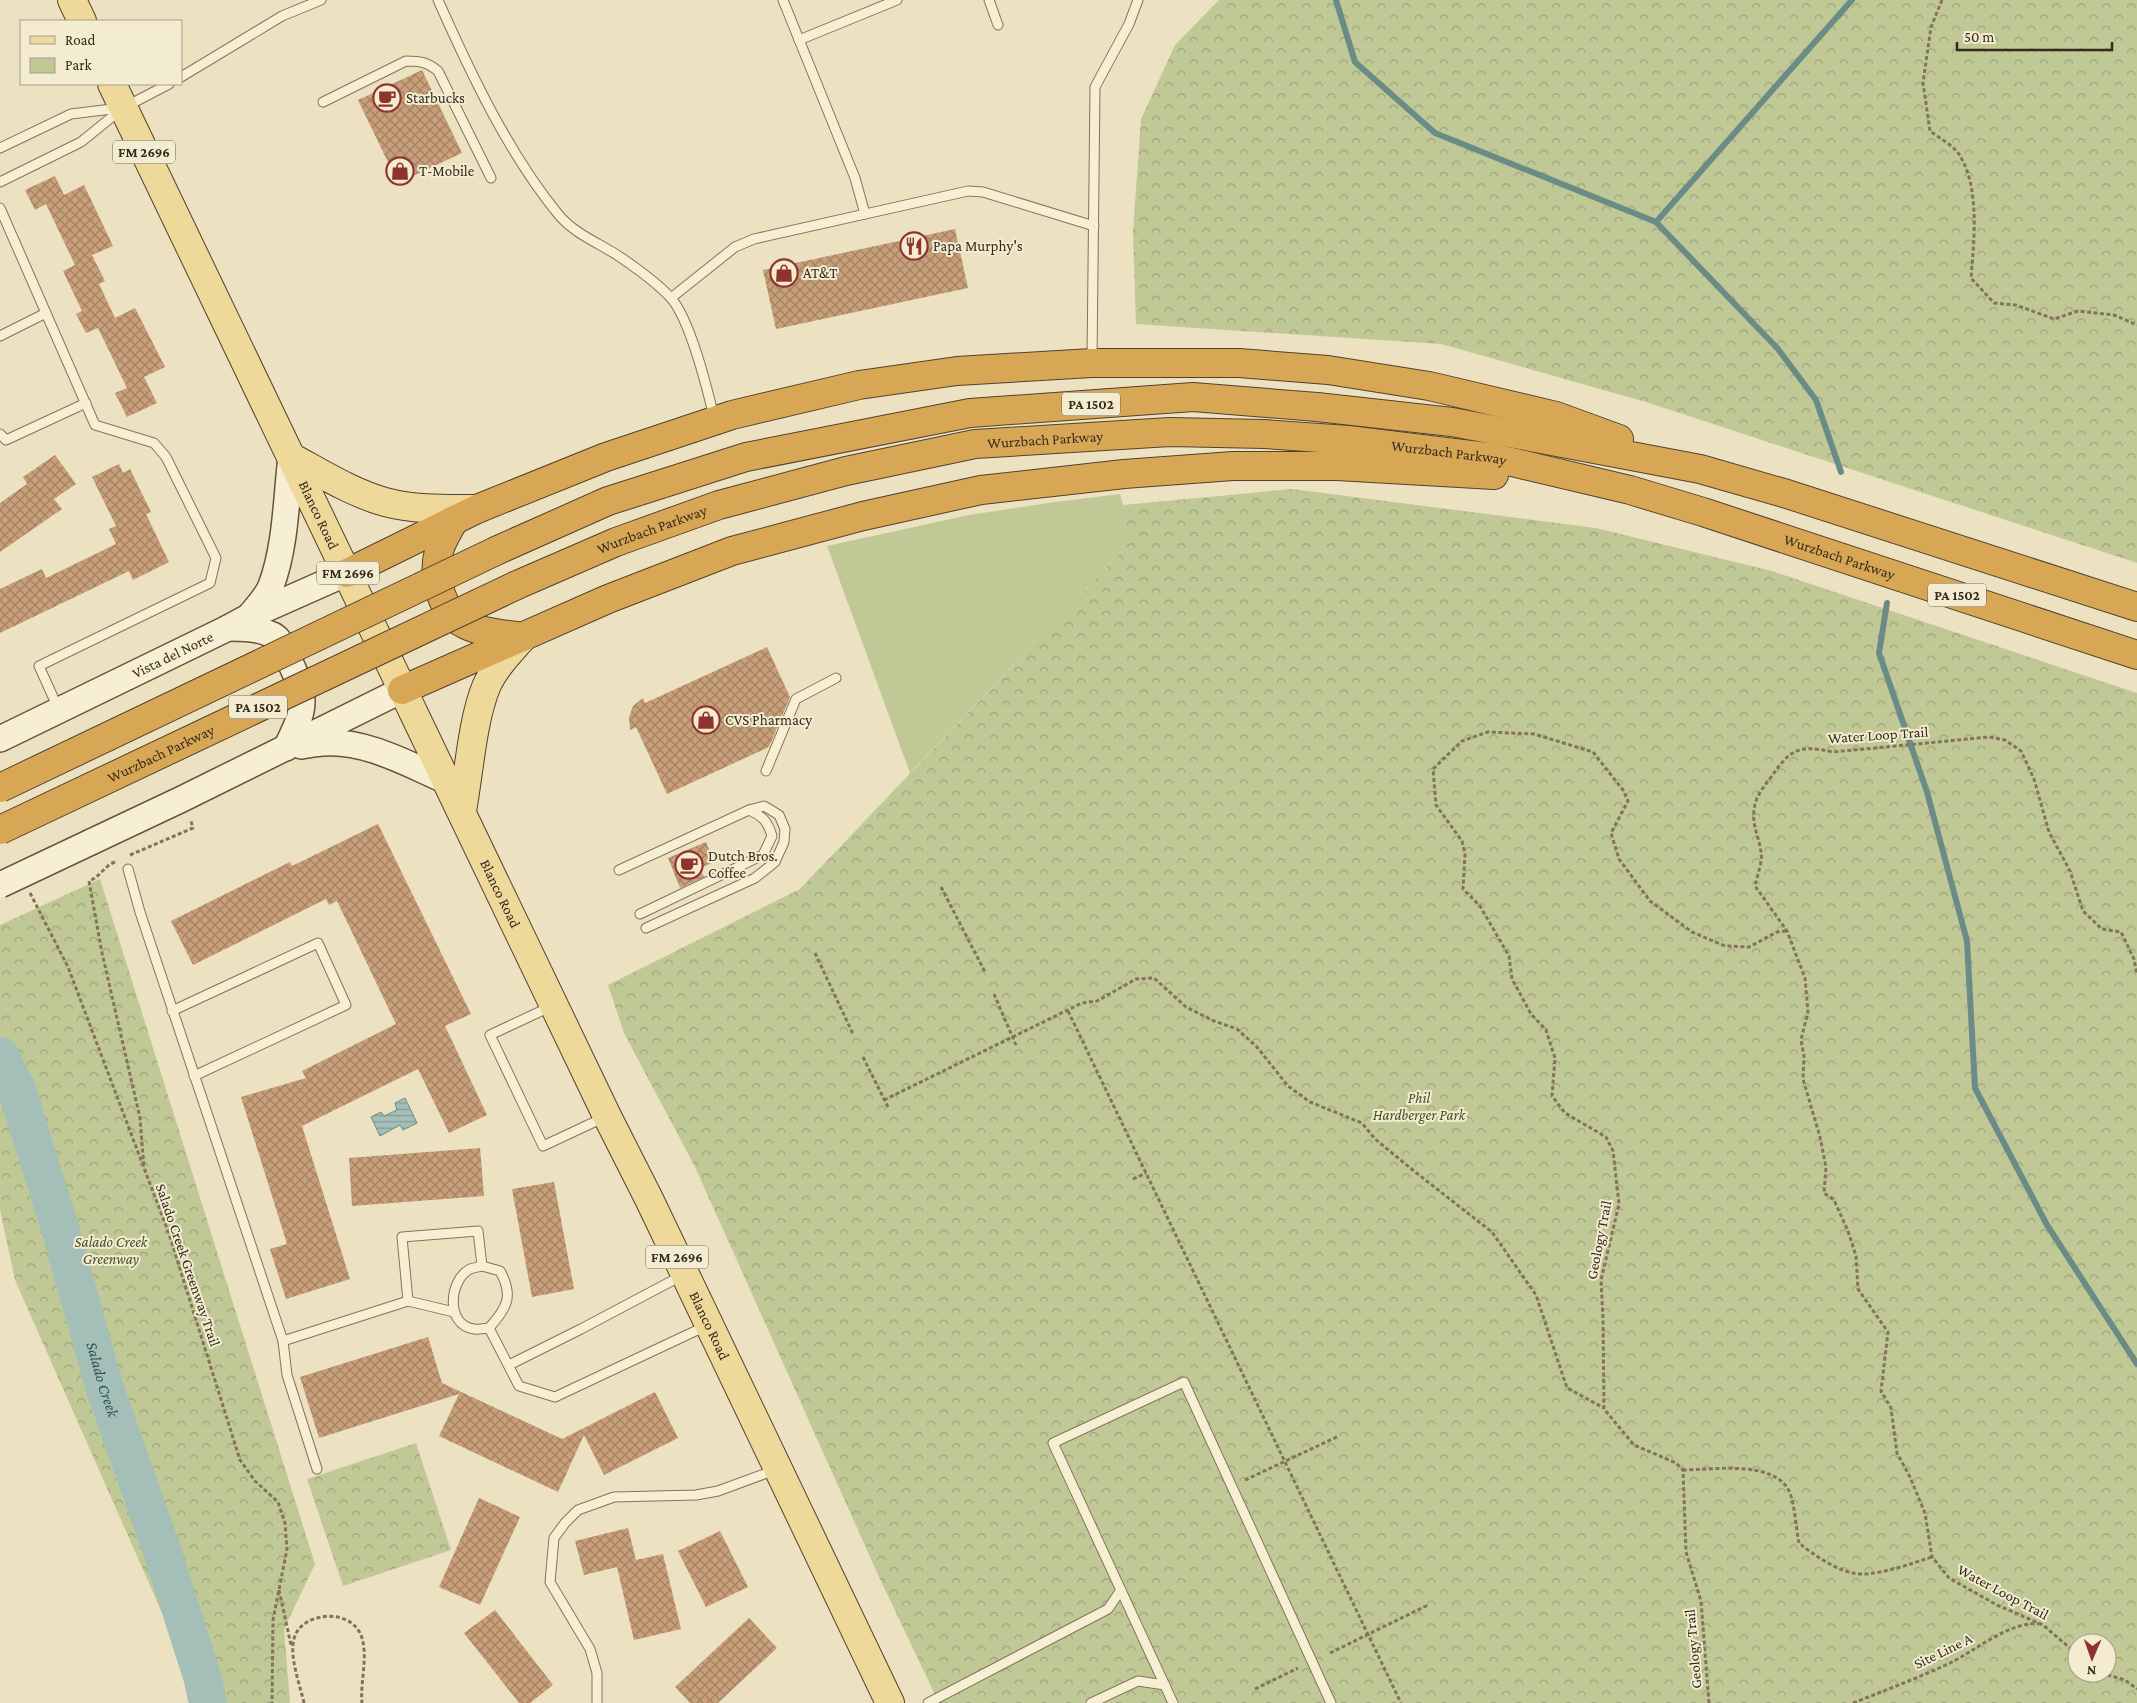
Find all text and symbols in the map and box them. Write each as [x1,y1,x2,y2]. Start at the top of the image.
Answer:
legend [20,20,182,85]
scale bar [1957,20,2112,52]
text: 50 m [1964,29,1994,45]
text: Road [65,32,96,48]
text: Park [65,57,92,73]
cafe icon: Starbucks [372,83,402,113]
place label: Starbucks [406,90,465,106]
road number: FM 2696 [113,140,175,163]
shop icon: T-Mobile [385,156,415,186]
place label: T-Mobile [419,163,475,179]
restaurant icon: Papa Murphy's [899,231,929,261]
place label: Papa Murphy's [933,238,1023,255]
shop icon: AT&T [769,258,799,288]
place label: AT&T [803,265,837,281]
road number: PA 1502 [1062,392,1120,416]
street label: Wurzbach Parkway [987,428,1104,451]
street label: Wurzbach Parkway [1390,437,1508,469]
street label: Blanco Road [295,478,342,552]
street label: Wurzbach Parkway [595,502,710,557]
street label: Wurzbach Parkway [1782,531,1897,584]
road number: FM 2696 [317,562,379,584]
road number: PA 1502 [1928,584,1986,606]
street label: Vista del Norte [130,628,216,681]
road number: PA 1502 [229,696,287,719]
shop icon: CVS Pharmacy [691,705,721,735]
place label: CVS Pharmacy [725,712,812,729]
street label: Wurzbach Parkway [105,722,217,786]
street label: Water Loop Trail [1827,724,1929,747]
place label: Dutch Bros. Coffee [708,848,778,881]
cafe icon: Dutch Bros. Coffee [674,850,704,880]
street label: Blanco Road [477,857,524,931]
park label: Phil Hardberger Park [1373,1090,1467,1124]
street label: Salado Creek Greenway Trail [152,1181,223,1349]
street label: Geology Trail [1584,1199,1615,1281]
park label: Salado Creek Greenway [75,1234,149,1268]
road number: FM 2696 [646,1246,708,1268]
street label: Blanco Road [686,1289,733,1363]
water label: Salado Creek [84,1340,123,1420]
street label: Water Loop Trail [1954,1561,2051,1624]
street label: Geology Trail [1682,1608,1705,1689]
street label: Site Line A [1911,1630,1975,1672]
north arrow [2067,1633,2117,1683]
text: N [2086,1663,2097,1679]

